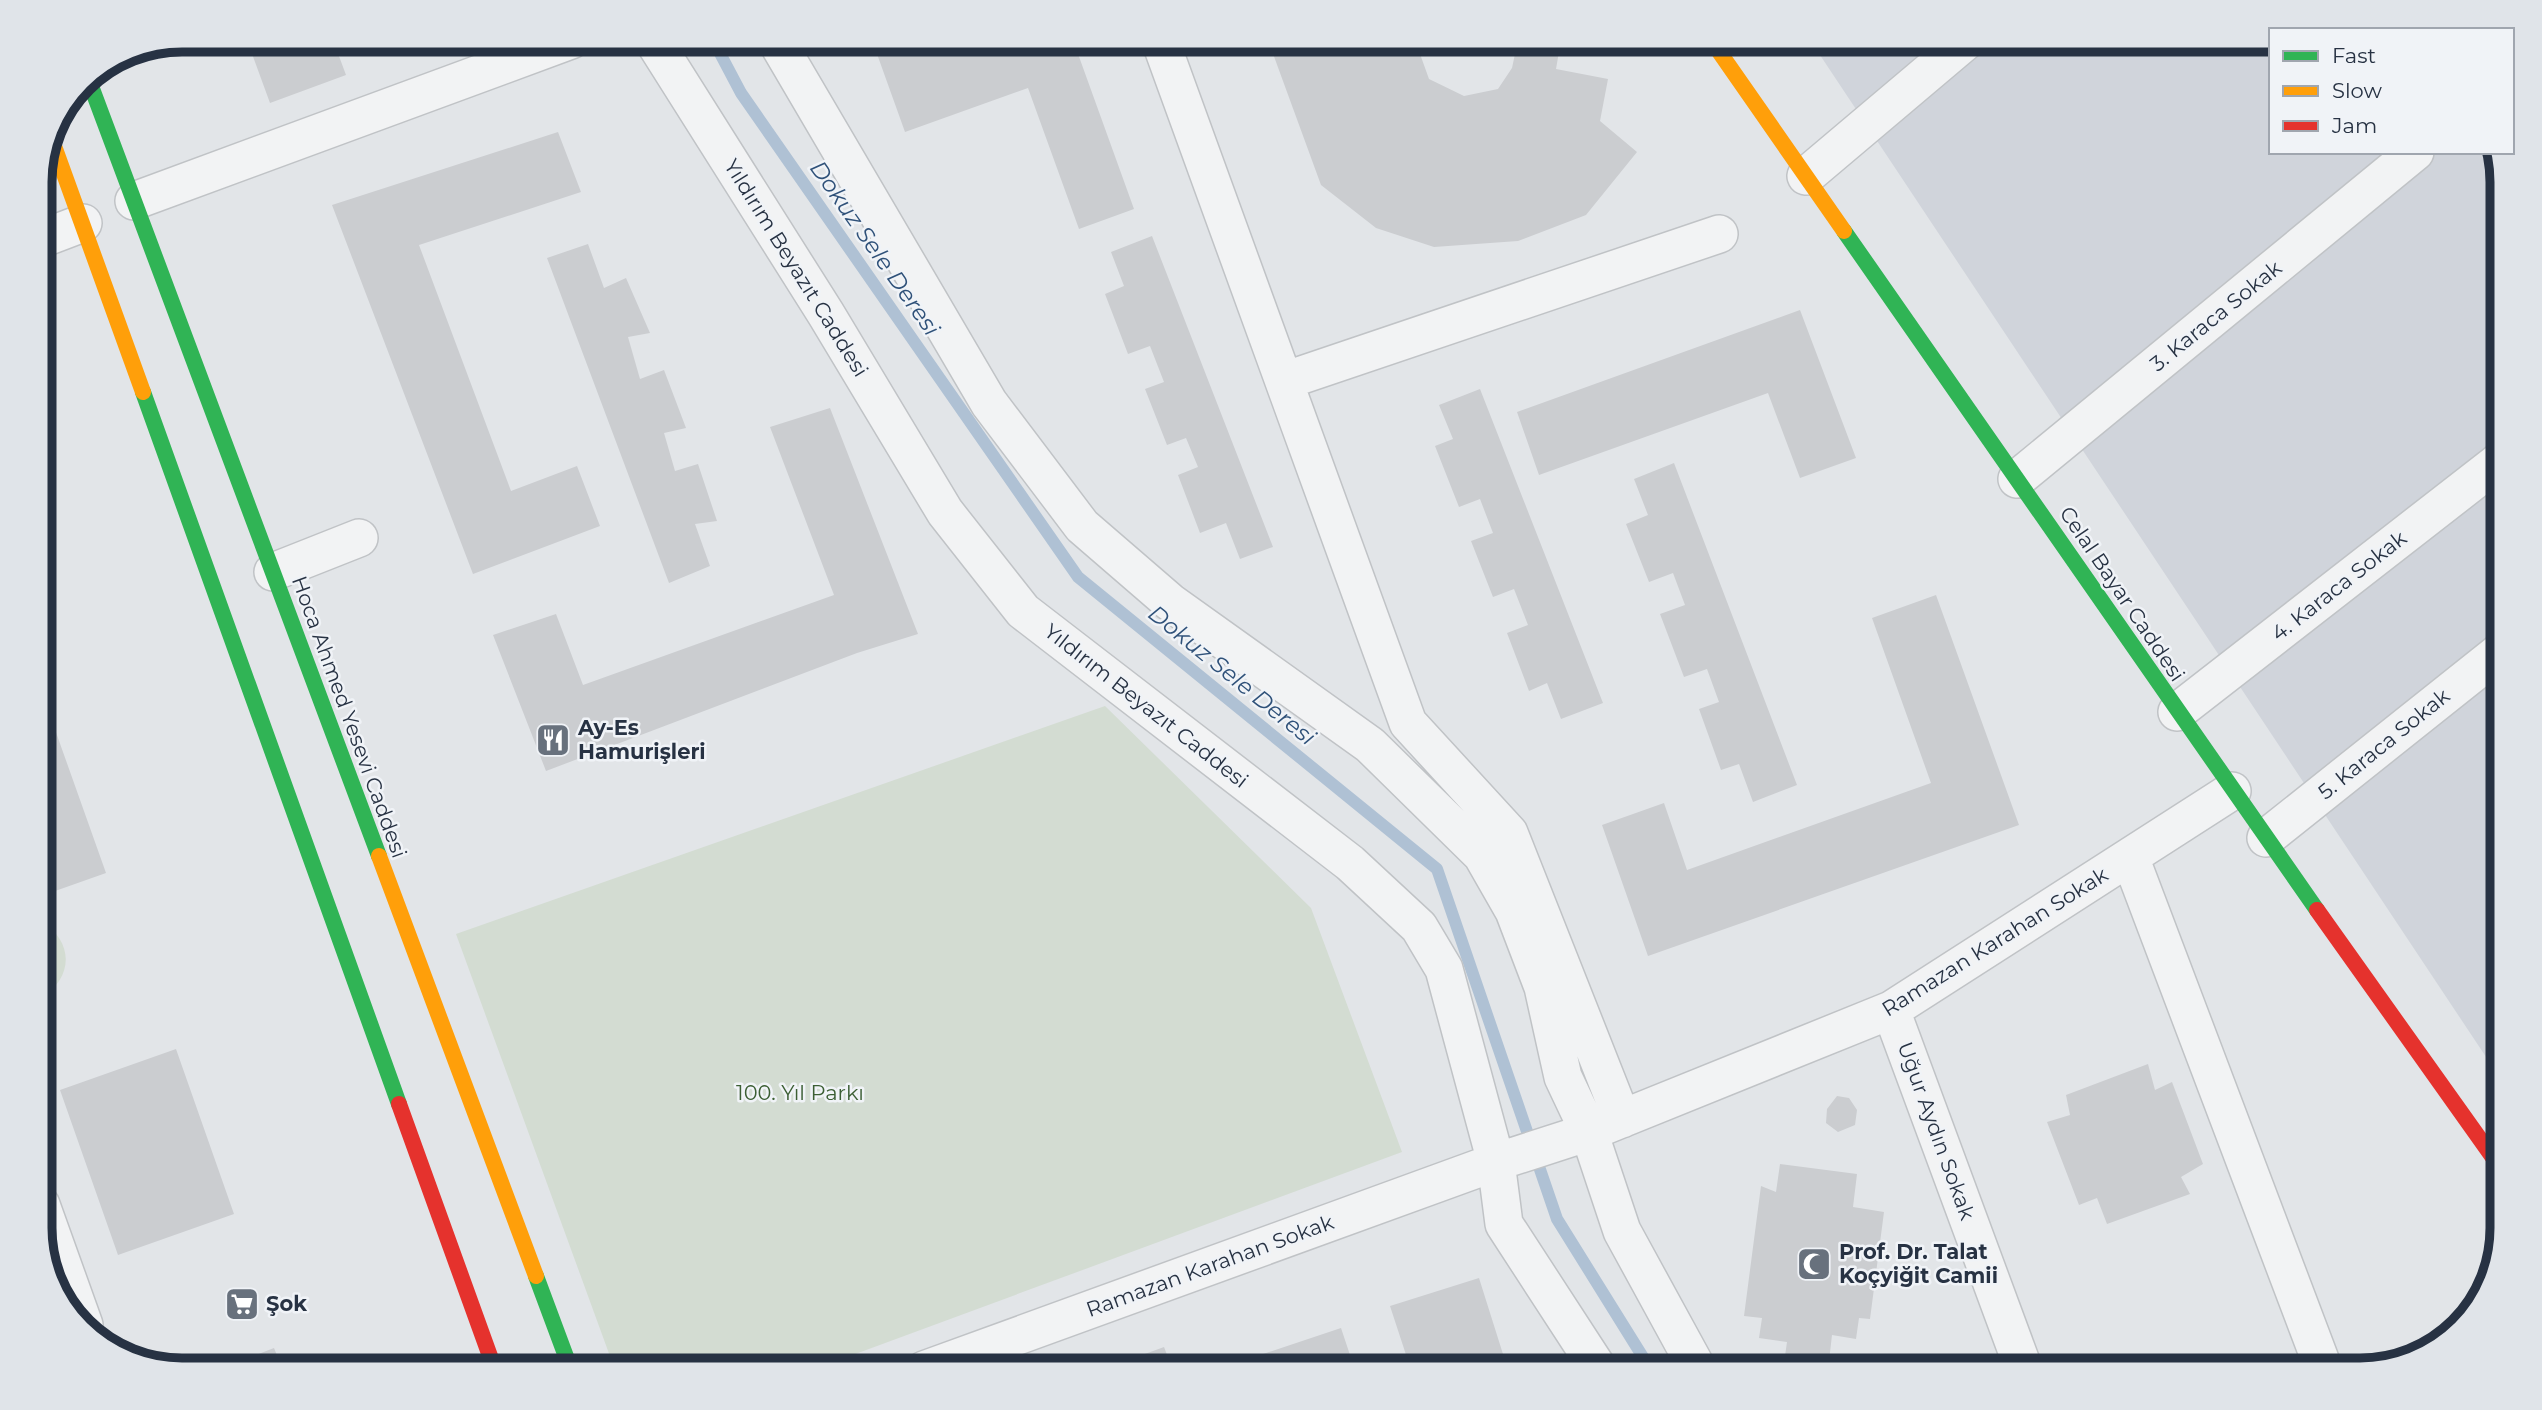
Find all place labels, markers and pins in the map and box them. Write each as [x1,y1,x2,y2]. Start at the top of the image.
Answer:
place label: Ay-Es Hamurişleri [577,715,706,764]
restaurant icon: Ay-Es Hamurişleri [534,721,572,759]
place label: Prof. Dr. Talat Koçyiğit Camii [1839,1239,1998,1288]
mosque icon: Prof. Dr. Talat Koçyiğit Camii [1795,1245,1833,1283]
supermarket icon: Şok [223,1285,261,1323]
place label: Şok [266,1291,307,1316]

